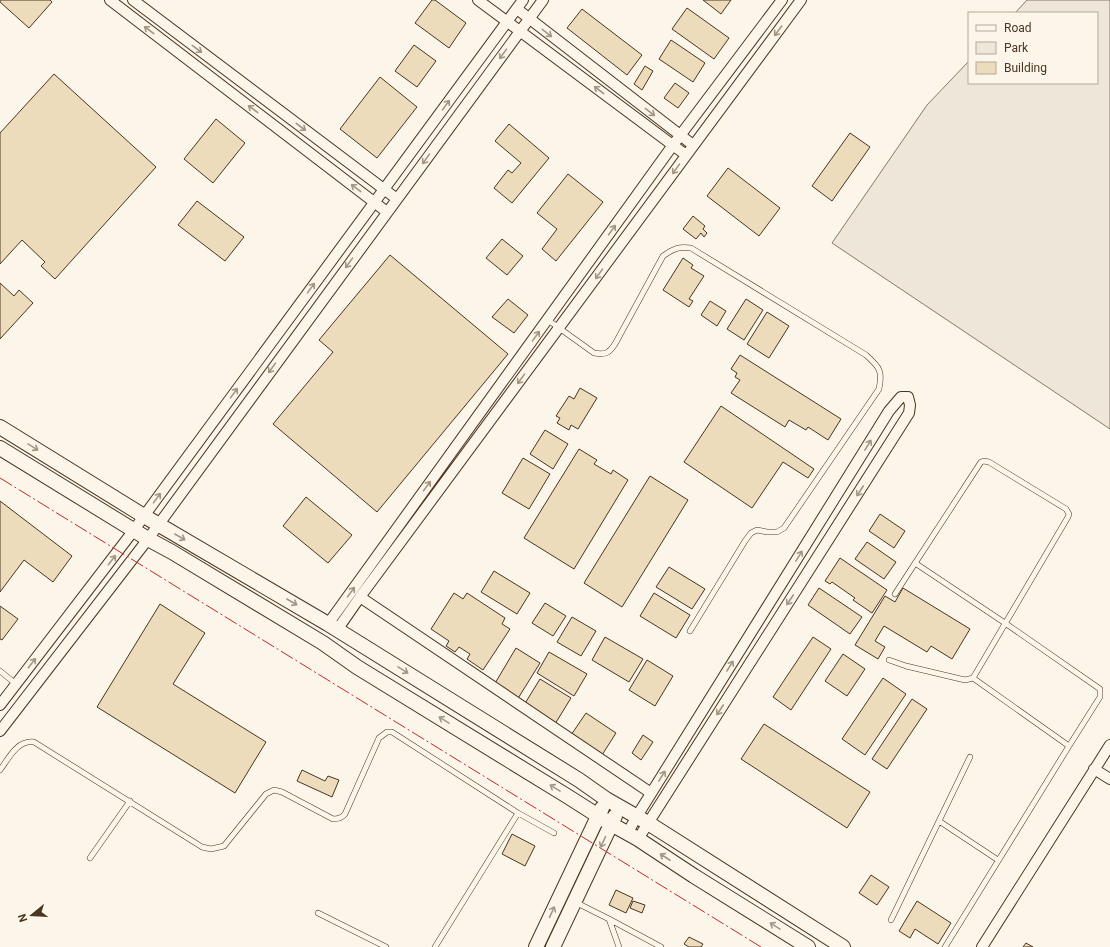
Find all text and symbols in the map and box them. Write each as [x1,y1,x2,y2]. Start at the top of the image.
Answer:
legend [968,12,1098,84]
text: Road [1004,21,1032,35]
one-way arrow [144,26,155,35]
one-way arrow [774,26,782,37]
one-way arrow [542,29,553,37]
text: Park [1004,41,1029,55]
one-way arrow [192,44,203,53]
one-way arrow [499,48,507,59]
text: Building [1004,61,1047,75]
one-way arrow [594,85,605,94]
one-way arrow [442,99,450,110]
one-way arrow [247,105,258,114]
one-way arrow [645,108,656,116]
one-way arrow [296,123,307,131]
one-way arrow [422,153,430,164]
one-way arrow [671,164,680,175]
one-way arrow [350,184,361,193]
one-way arrow [608,225,616,236]
one-way arrow [345,258,353,269]
one-way arrow [594,269,603,280]
one-way arrow [307,283,315,294]
one-way arrow [532,330,540,341]
one-way arrow [268,363,277,374]
one-way arrow [517,373,526,384]
one-way arrow [230,388,238,399]
one-way arrow [864,439,872,451]
one-way arrow [27,444,39,452]
one-way arrow [423,481,431,492]
one-way arrow [856,485,864,496]
one-way arrow [153,492,161,503]
one-way arrow [174,533,186,541]
one-way arrow [795,551,803,562]
one-way arrow [107,554,116,565]
one-way arrow [347,587,355,598]
one-way arrow [786,594,794,605]
one-way arrow [286,599,298,607]
one-way arrow [28,657,37,668]
one-way arrow [727,660,735,672]
one-way arrow [397,667,409,675]
one-way arrow [716,704,724,715]
one-way arrow [439,716,450,724]
one-way arrow [658,771,666,782]
one-way arrow [549,784,560,792]
one-way arrow [599,836,606,848]
one-way arrow [660,853,671,861]
north arrow [12,895,52,935]
one-way arrow [549,906,557,918]
text: N [16,912,30,924]
one-way arrow [769,922,781,930]

